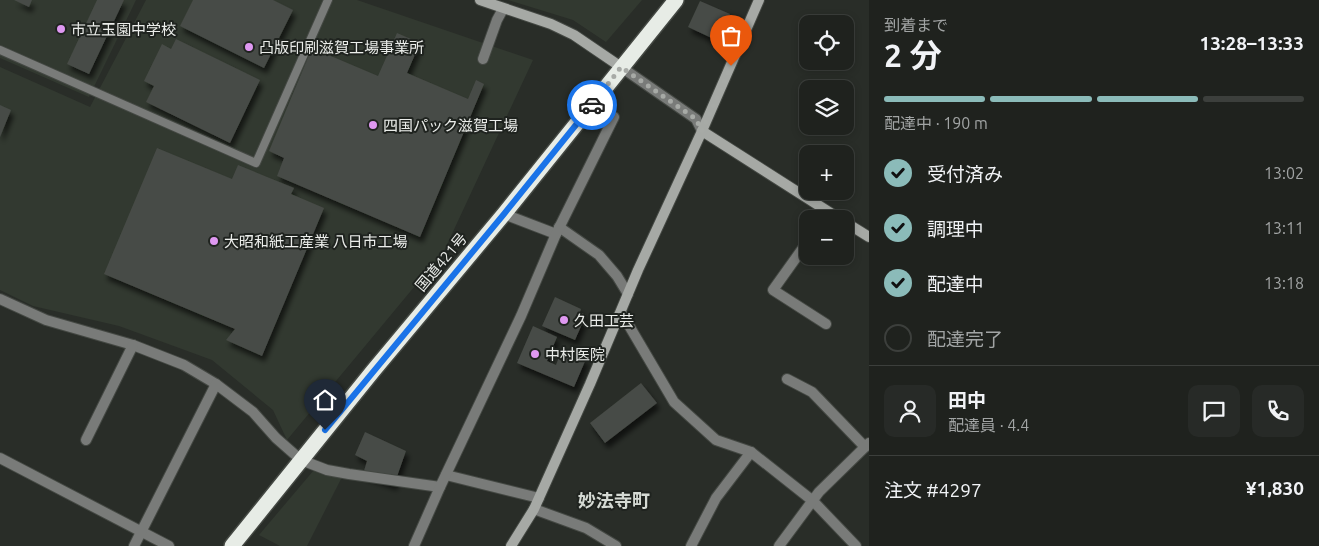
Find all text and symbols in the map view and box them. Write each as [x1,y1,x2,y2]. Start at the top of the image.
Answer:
pin [710,15,752,66]
map controls [799,15,854,265]
button: locate [799,15,854,70]
text: 到着まで [884,16,948,34]
place label: 市立玉園中学校 [71,21,176,38]
icon: bag [717,22,745,50]
marker: 市立玉園中学校 [55,23,67,35]
text: 13:28–13:33 [1199,32,1304,54]
text: 2 分 [884,37,942,73]
place label: 凸版印刷滋賀工場事業所 [259,39,424,56]
marker: 凸版印刷滋賀工場事業所 [243,41,255,53]
courier [567,80,617,130]
button: layers [799,80,854,135]
icon: car [578,91,606,119]
text: 配達中 · 190 m [884,114,988,132]
place label: 四国パック滋賀工場 [383,117,518,134]
marker: 四国パック滋賀工場 [367,119,379,131]
button: + [799,145,854,200]
icon: check [884,159,912,187]
text: 受付済み [927,163,1003,185]
text: 13:02 [1264,164,1304,182]
button: − [799,210,854,265]
icon: check [884,214,912,242]
text: 調理中 [927,218,984,240]
text: 13:11 [1264,219,1304,237]
street label: 国道421号 [412,230,470,294]
place label: 大昭和紙工産業 八日市工場 [224,233,407,250]
marker: 大昭和紙工産業 八日市工場 [208,235,220,247]
icon: check [884,269,912,297]
text: 配達中 [927,273,984,295]
text: 13:18 [1264,274,1304,292]
place label: 久田工芸 [574,312,634,329]
marker: 久田工芸 [558,314,570,326]
text: 配達完了 [927,328,1003,350]
place label: 中村医院 [545,346,605,363]
marker: 中村医院 [529,348,541,360]
pin [304,379,346,430]
button: person [884,385,936,437]
button: chat [1188,385,1240,437]
button: phone [1252,385,1304,437]
icon: home [311,386,339,414]
text: 田中 [948,389,986,411]
text: 配達員 · 4.4 [948,416,1029,434]
text: ¥1,830 [1246,477,1304,499]
text: 注文 #4297 [884,479,982,501]
district label: 妙法寺町 [578,490,650,510]

